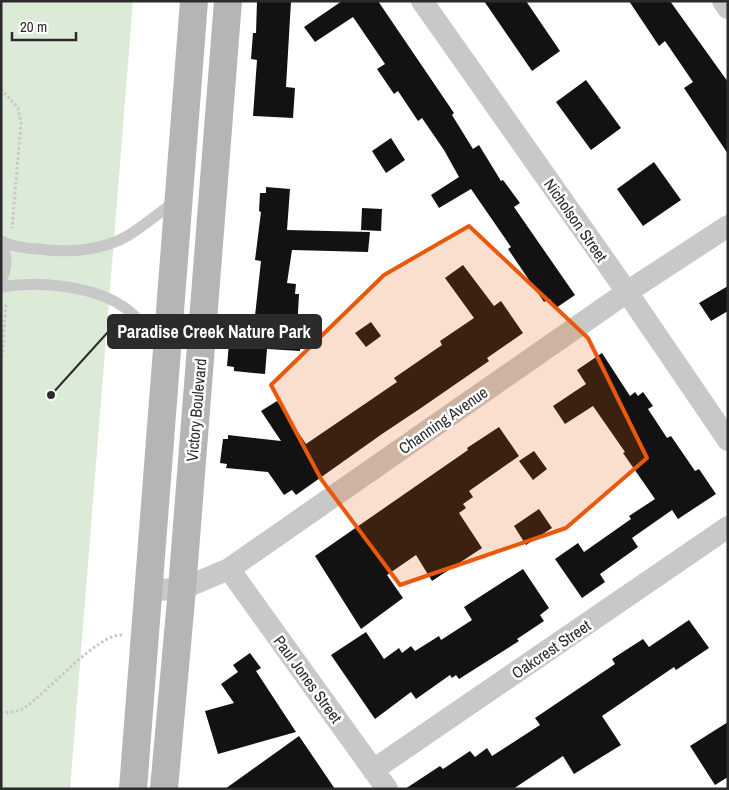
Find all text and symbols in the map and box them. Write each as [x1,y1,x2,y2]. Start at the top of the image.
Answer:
scale bar [12,10,76,42]
text: 20 m [20,16,47,37]
street label: Nicholson Street [539,174,613,266]
callout: Paradise Creek Nature Park [108,315,321,348]
text: Paradise Creek Nature Park [117,319,312,344]
street label: Victory Boulevard [181,358,211,462]
street label: Channing Avenue [394,381,492,459]
street label: Oakcrest Street [507,614,595,684]
street label: Paul Jones Street [269,631,348,728]

